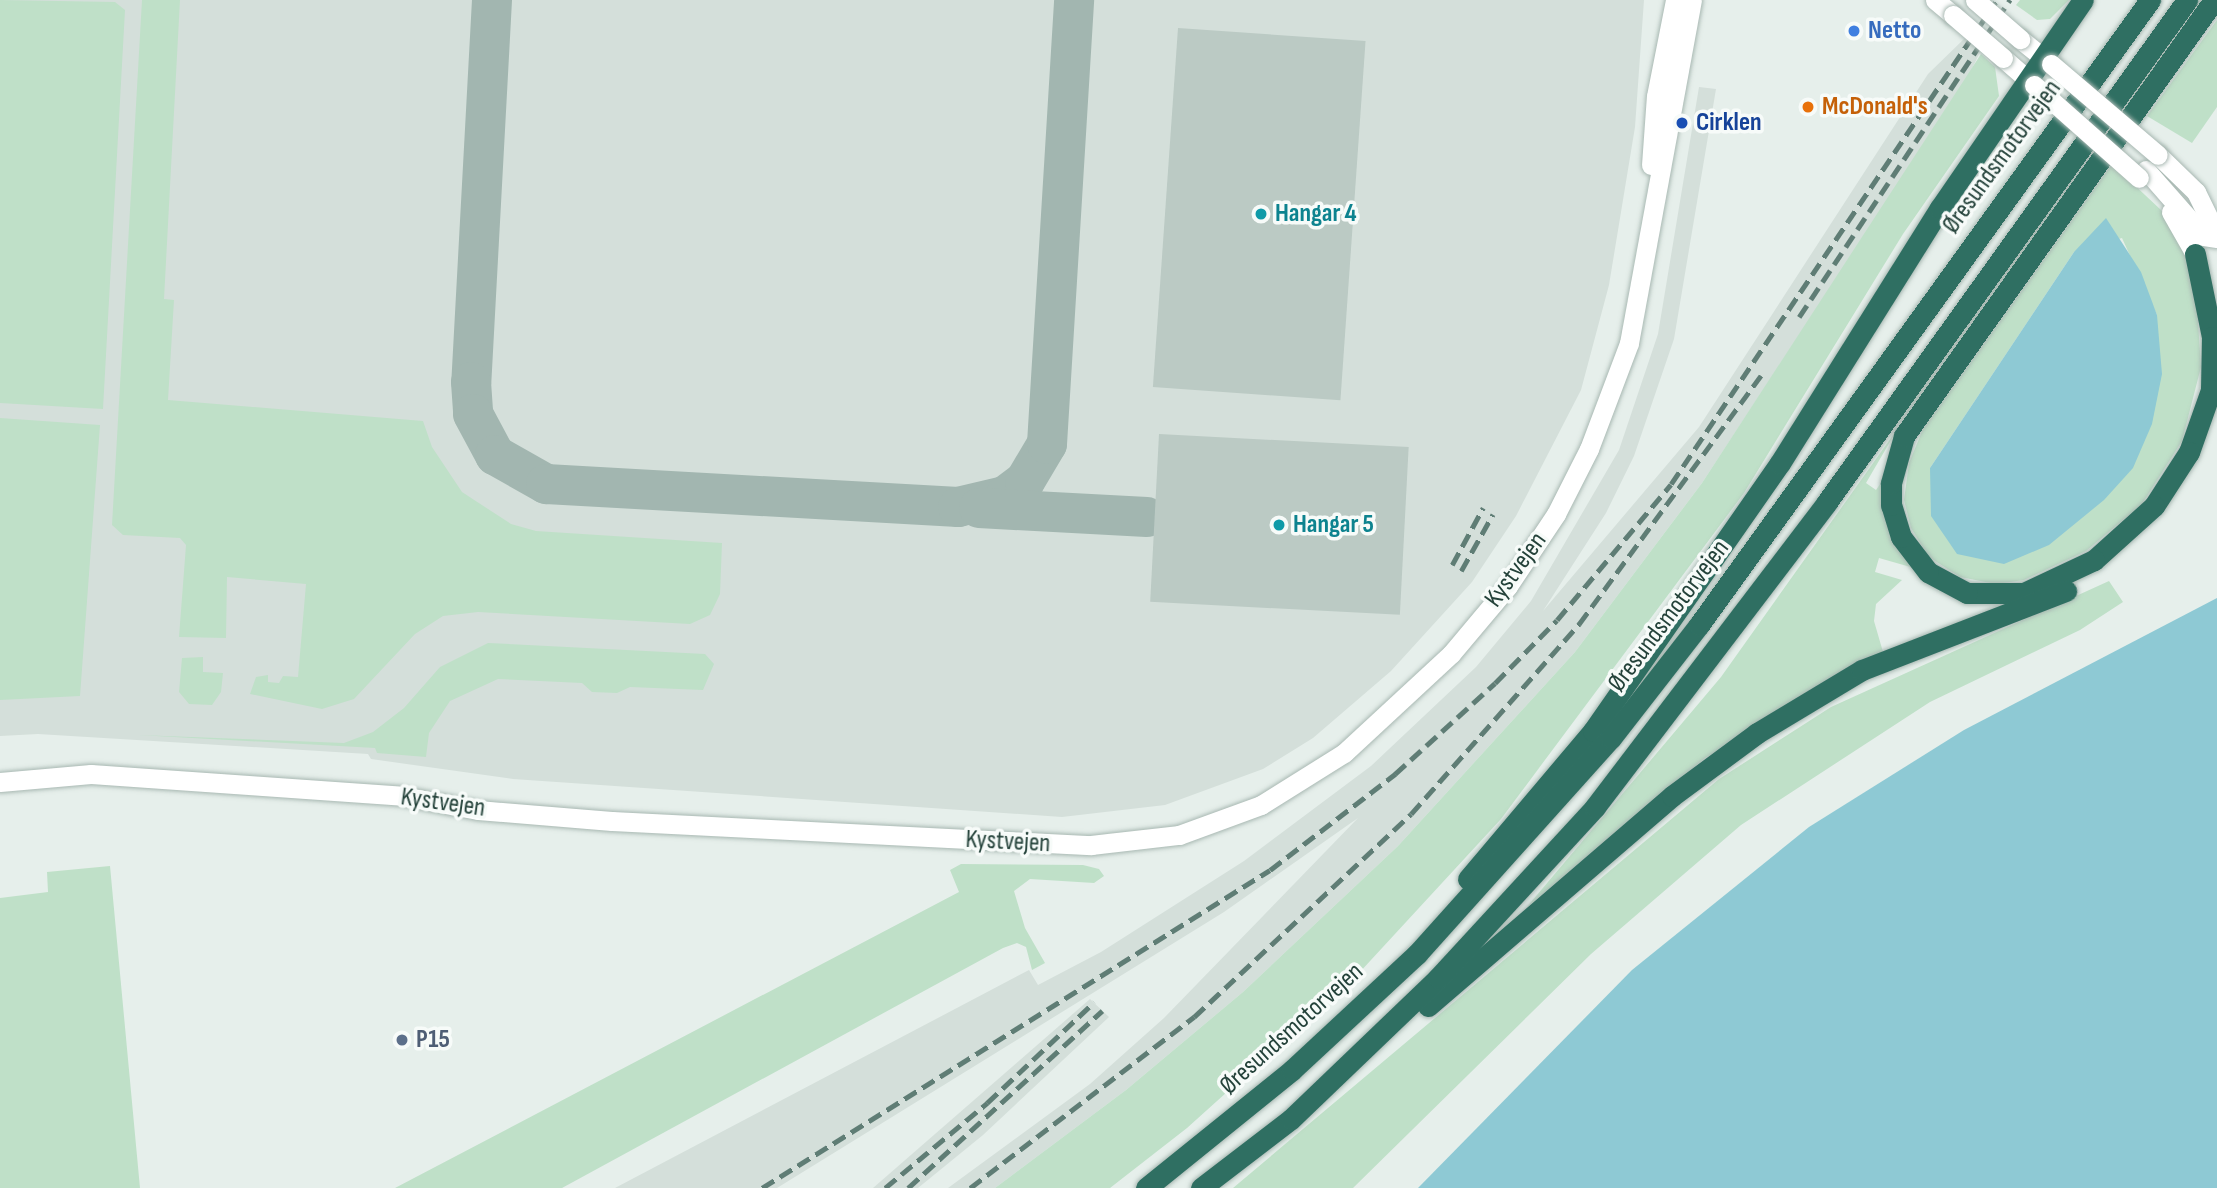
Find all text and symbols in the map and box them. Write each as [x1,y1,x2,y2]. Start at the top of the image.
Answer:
place label: Netto [1868,15,1921,47]
marker: Netto [1846,23,1862,39]
street label: Øresundsmotorvejen [1936,74,2068,240]
place label: McDonald's [1822,91,1928,123]
marker: McDonald's [1800,99,1816,115]
place label: Cirklen [1696,107,1762,139]
marker: Cirklen [1674,115,1690,131]
place label: Hangar 4 [1275,198,1357,230]
marker: Hangar 4 [1253,206,1269,222]
place label: Hangar 5 [1293,509,1374,541]
marker: Hangar 5 [1271,517,1287,533]
street label: Kystvejen [1478,526,1554,614]
street label: Øresundsmotorvejen [1602,534,1736,698]
street label: Kystvejen [399,782,487,824]
street label: Kystvejen [965,824,1051,860]
street label: Øresundsmotorvejen [1214,957,1370,1101]
place label: P15 [416,1024,450,1056]
marker: P15 [394,1032,410,1048]

